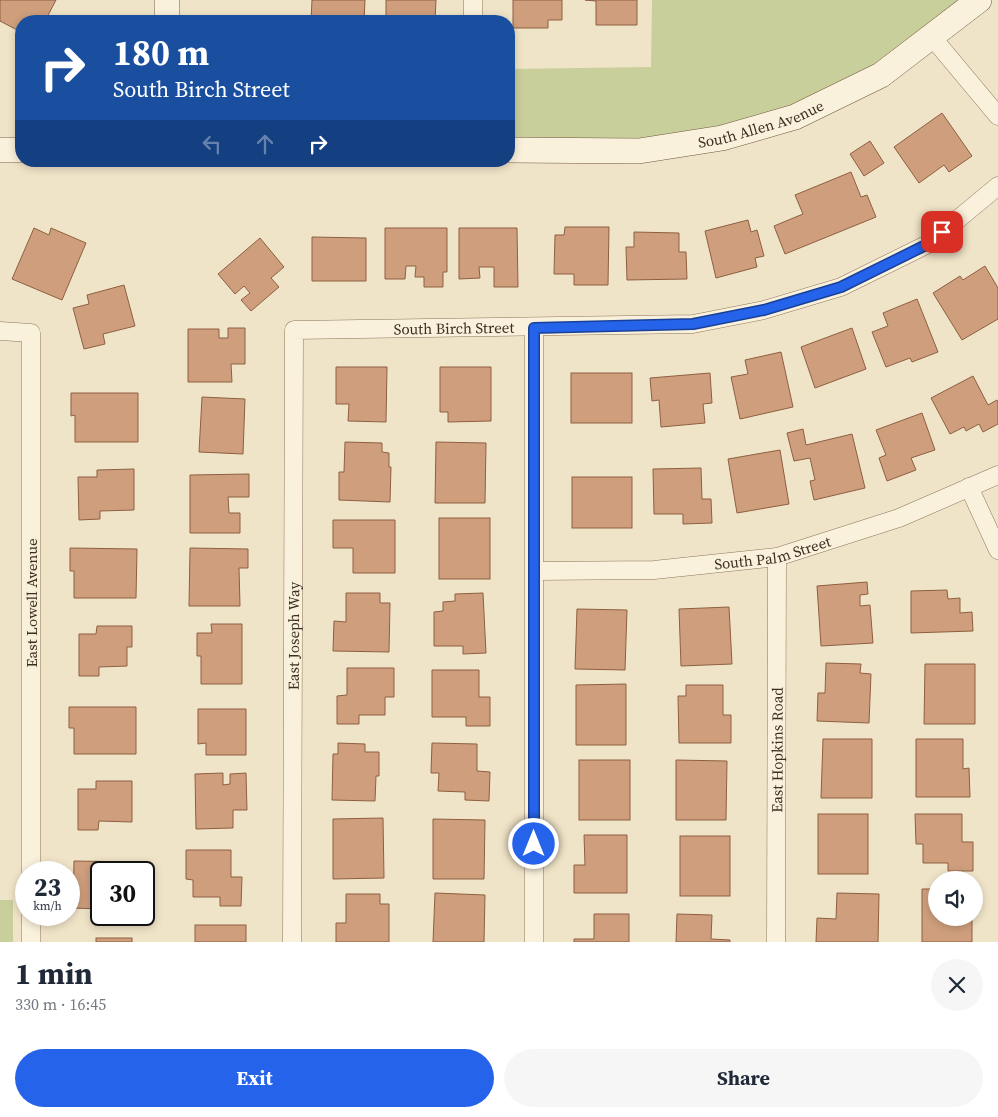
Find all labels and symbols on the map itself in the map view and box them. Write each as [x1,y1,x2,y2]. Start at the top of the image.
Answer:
street label: South Allen Avenue [696,94,827,152]
pin [921,211,963,253]
street label: South Birch Street [394,316,515,339]
street label: South Palm Street [713,530,833,574]
street label: East Lowell Avenue [21,538,42,668]
street label: East Joseph Way [282,581,304,690]
street label: East Hopkins Road [766,687,787,813]
position arrow [507,817,559,869]
speed limit sign: 30 [90,861,155,926]

